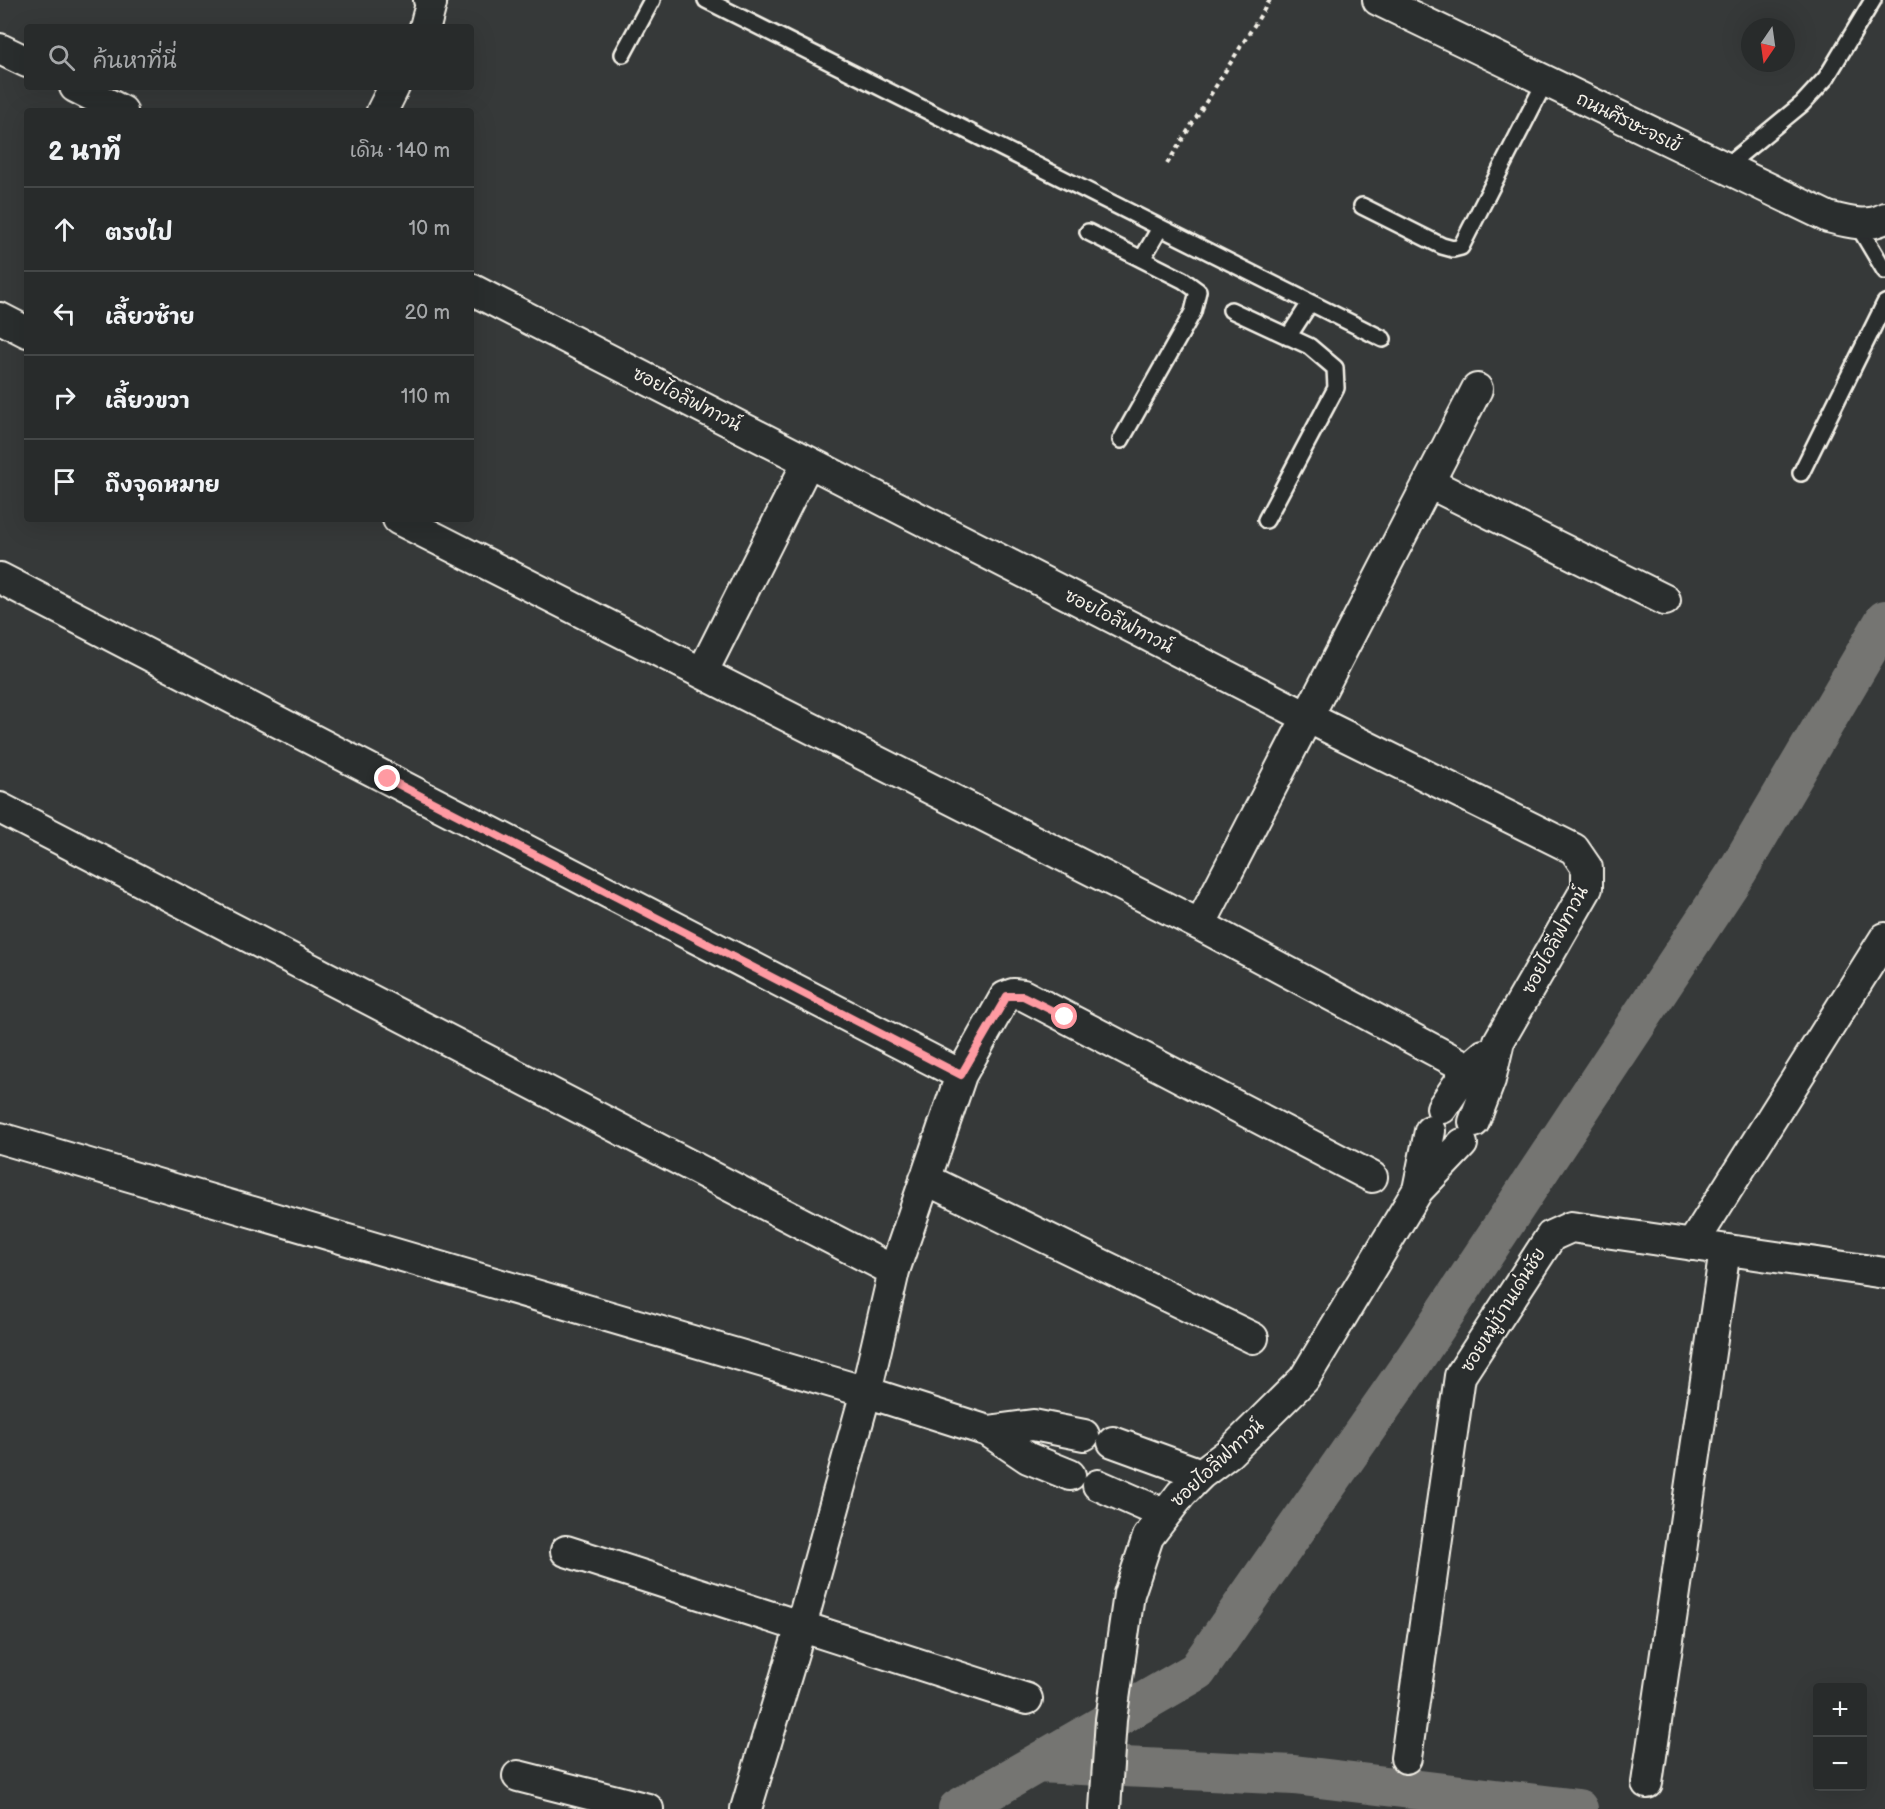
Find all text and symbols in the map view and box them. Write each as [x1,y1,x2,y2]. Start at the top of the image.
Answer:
north arrow [1741,18,1795,72]
search box [24,24,474,90]
icon: search [45,41,78,74]
text: ค้นหาที่นี่ [93,48,177,75]
street label: ถนนศีรษะจรเข้ [1573,86,1685,157]
text: 2 นาที [48,137,121,168]
text: เดิน · 140 m [350,139,450,163]
icon: ahead [48,213,81,246]
text: 10 m [409,217,450,241]
text: ตรงไป [105,220,173,247]
icon: left [48,297,81,330]
text: 20 m [405,301,450,325]
text: เลี้ยวซ้าย [105,304,195,331]
street label: ซอยไอลีฟทาวน์ [629,360,746,436]
icon: right [48,381,81,414]
text: 110 m [401,385,450,409]
text: เลี้ยวขวา [105,388,189,415]
icon: arrive [48,465,81,498]
text: ถึงจุดหมาย [105,472,220,499]
street label: ซอยไอลีฟทาวน์ [1061,582,1178,658]
route end [374,765,400,791]
street label: ซอยไอลีฟทาวน์ [1516,881,1593,998]
route start [1051,1003,1077,1029]
street label: ซอยหมู่บ้านเด่นชัย [1455,1243,1553,1378]
street label: ซอยไอลีฟทาวน์ [1165,1413,1268,1512]
map controls [1813,1683,1867,1791]
button: + [1813,1683,1867,1737]
button: − [1813,1737,1867,1791]

